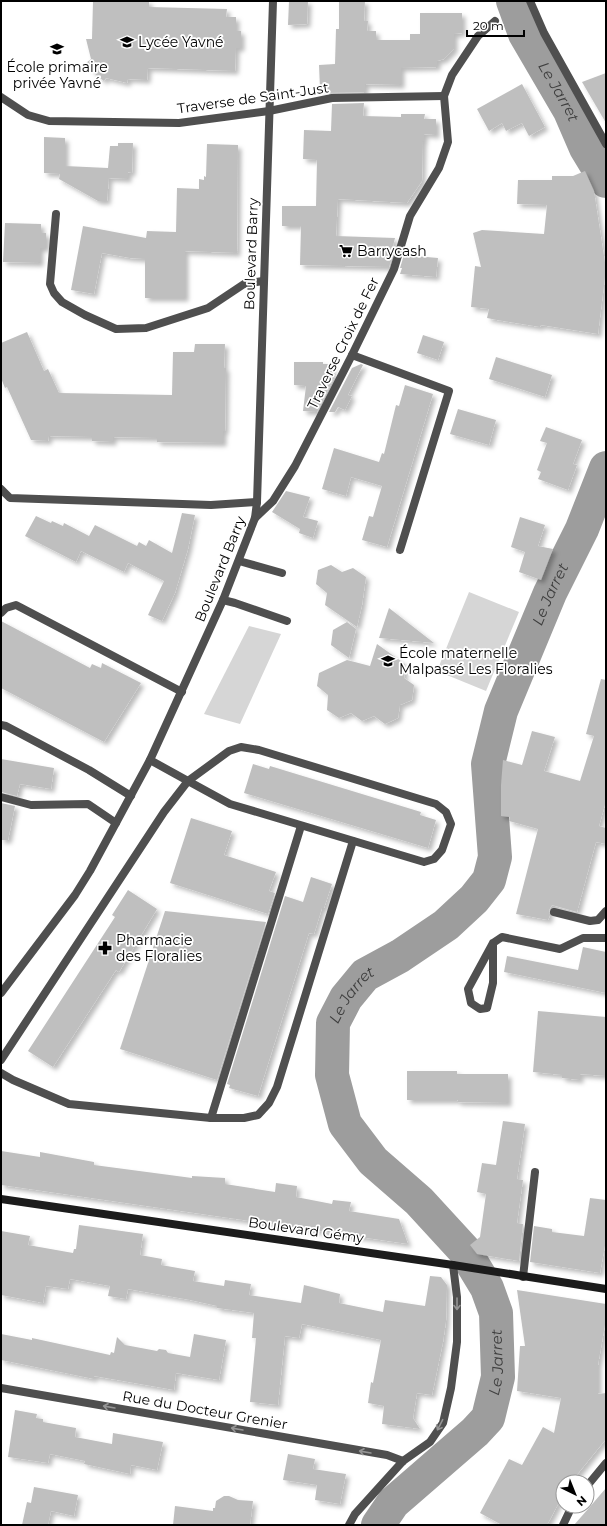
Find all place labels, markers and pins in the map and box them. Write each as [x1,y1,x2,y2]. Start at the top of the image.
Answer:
place label: Lycée Yavné [138,33,224,51]
school or university icon: Lycée Yavné [119,34,135,50]
school or university icon: École primaire privée Yavné [49,41,65,57]
place label: École primaire privée Yavné [6,58,108,92]
place label: Barrycash [357,242,427,260]
supermarket icon: Barrycash [338,243,354,259]
place label: École maternelle Malpassé Les Floralies [399,644,553,678]
school or university icon: École maternelle Malpassé Les Floralies [380,653,396,669]
place label: Pharmacie des Floralies [116,931,202,965]
pharmacy icon: Pharmacie des Floralies [97,940,113,956]

